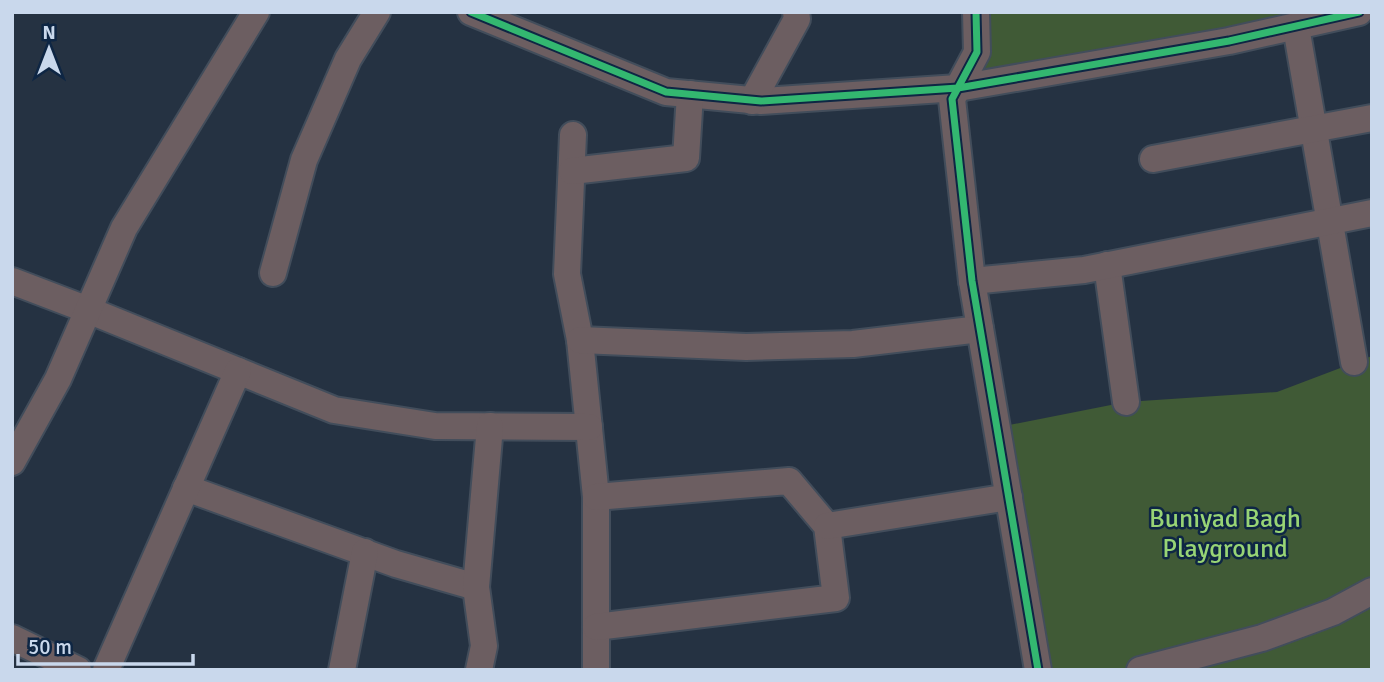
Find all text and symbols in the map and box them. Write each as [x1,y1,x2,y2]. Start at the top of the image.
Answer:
north arrow [14,14,84,84]
text: N [42,21,56,45]
park label: Buniyad Bagh Playground [1149,503,1301,565]
scale bar [18,622,192,666]
text: 50 m [28,634,72,660]

